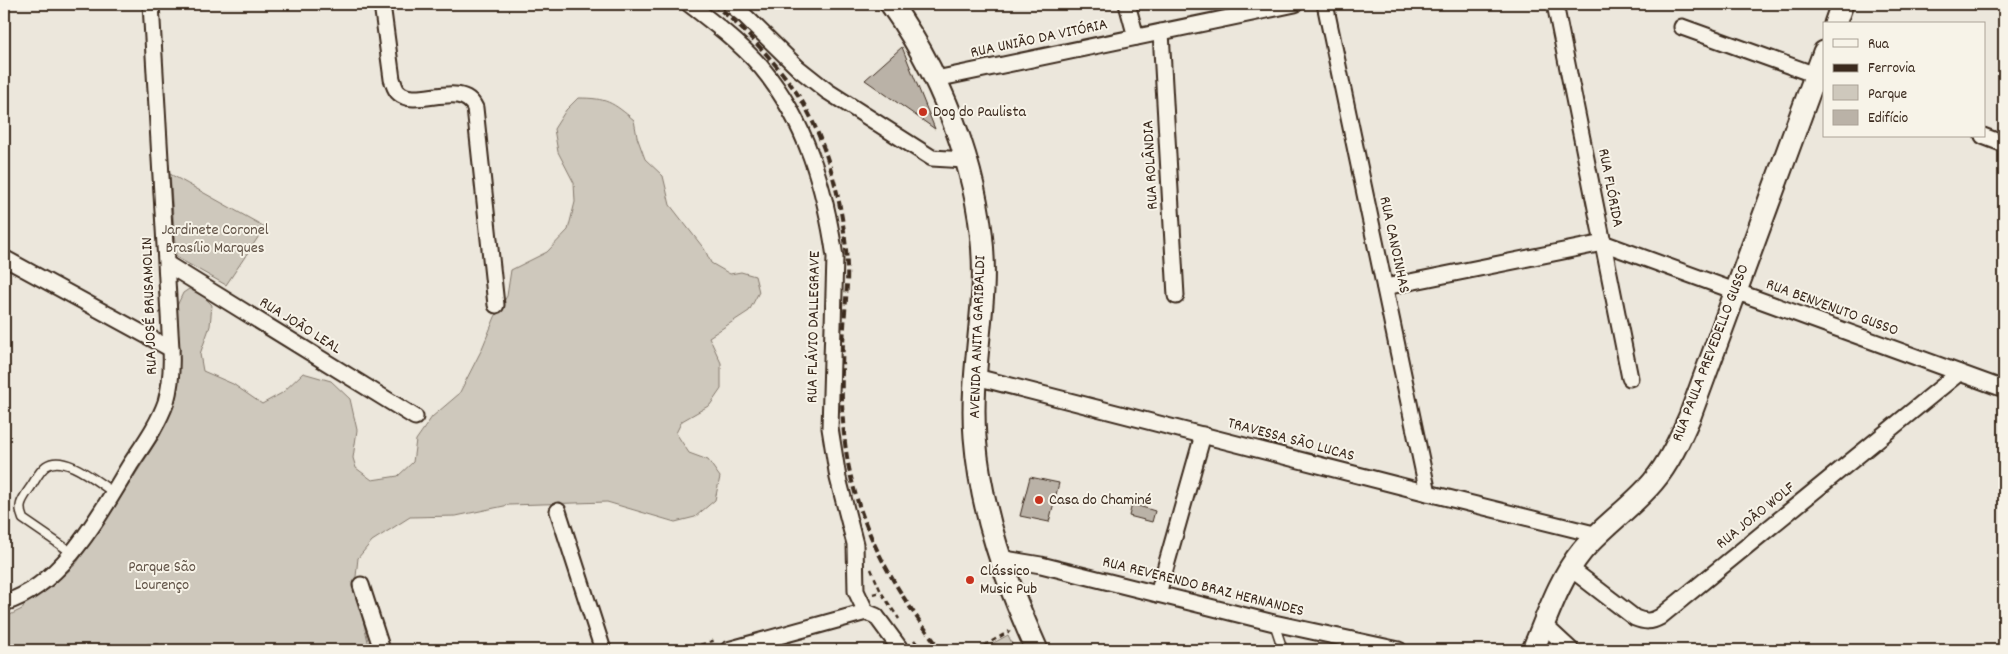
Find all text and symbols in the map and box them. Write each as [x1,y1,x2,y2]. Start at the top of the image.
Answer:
street label: RUA UNIÃO DA VITÓRIA [968,13,1110,65]
legend [1823,22,1986,138]
text: Rua [1868,34,1890,56]
text: Ferrovia [1868,58,1916,80]
text: Parque [1868,84,1908,106]
place label: Dog do Paulista [933,101,1026,124]
marker: Dog do Paulista [917,106,929,118]
text: Edifício [1868,108,1908,130]
street label: RUA ROLÂNDIA [1137,119,1165,210]
street label: RUA FLÓRIDA [1591,147,1629,230]
street label: RUA CANOINHAS [1373,194,1415,296]
park label: Jardinete Coronel Brasílio Marques [161,219,269,260]
street label: RUA JOSÉ BRUSAMOLIN [136,237,164,375]
street label: RUA FLÁVIO DALLEGRAVE [801,250,827,403]
street label: AVENIDA ANITA GARIBALDI [964,255,992,419]
street label: RUA PAULA PREVEDELLO GUSSO [1667,261,1755,445]
street label: RUA BENVENUTO GUSSO [1762,273,1902,343]
street label: RUA JOÃO LEAL [254,292,346,361]
street label: TRAVESSA SÃO LUCAS [1225,412,1357,468]
street label: RUA JOÃO WOLF [1711,477,1801,555]
place label: Casa do Chaminé [1049,489,1152,512]
marker: Casa do Chaminé [1033,494,1045,506]
street label: RUA REVERENDO BRAZ HERNANDES [1100,551,1306,623]
park label: Parque São Lourenço [128,556,196,597]
place label: Clássico Music Pub [980,560,1037,601]
marker: Clássico Music Pub [964,574,976,586]

